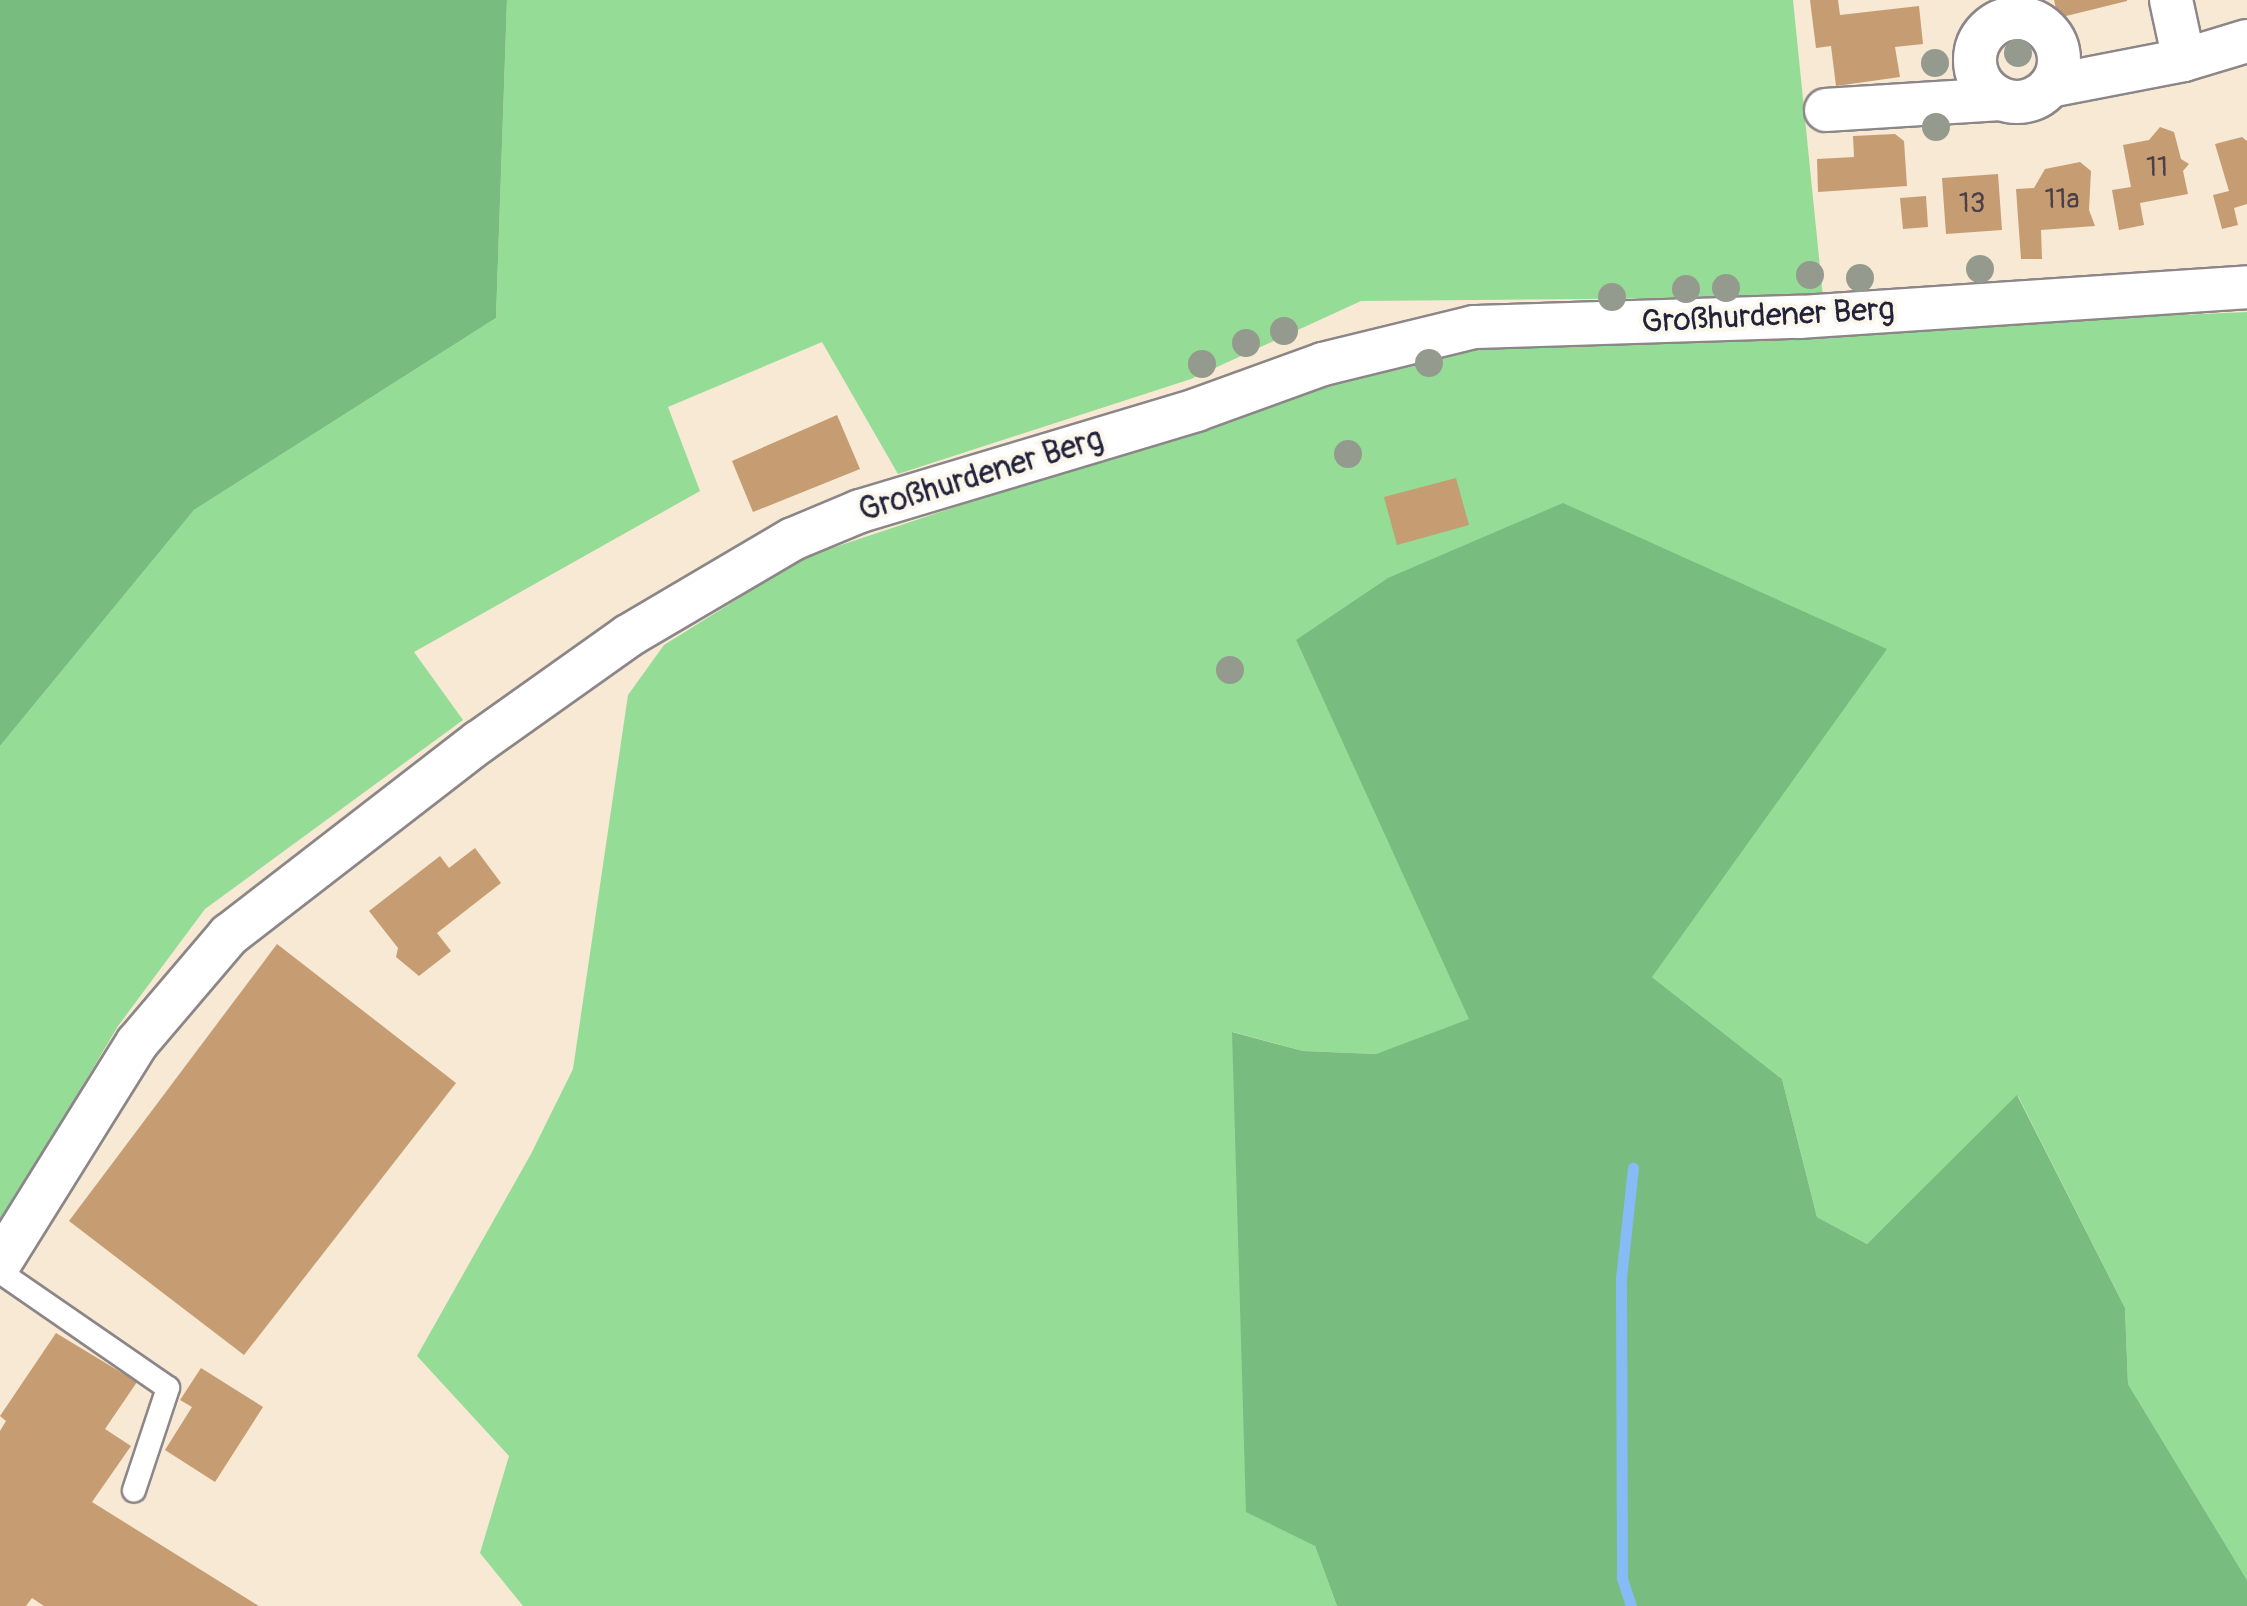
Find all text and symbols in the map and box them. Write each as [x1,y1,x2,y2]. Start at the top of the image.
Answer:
house number: 11 [2146,151,2168,185]
house number: 11a [2045,183,2079,217]
house number: 13 [1959,187,1985,221]
street label: Großhurdener Berg [1641,290,1895,342]
street label: Großhurdener Berg [854,420,1108,530]

